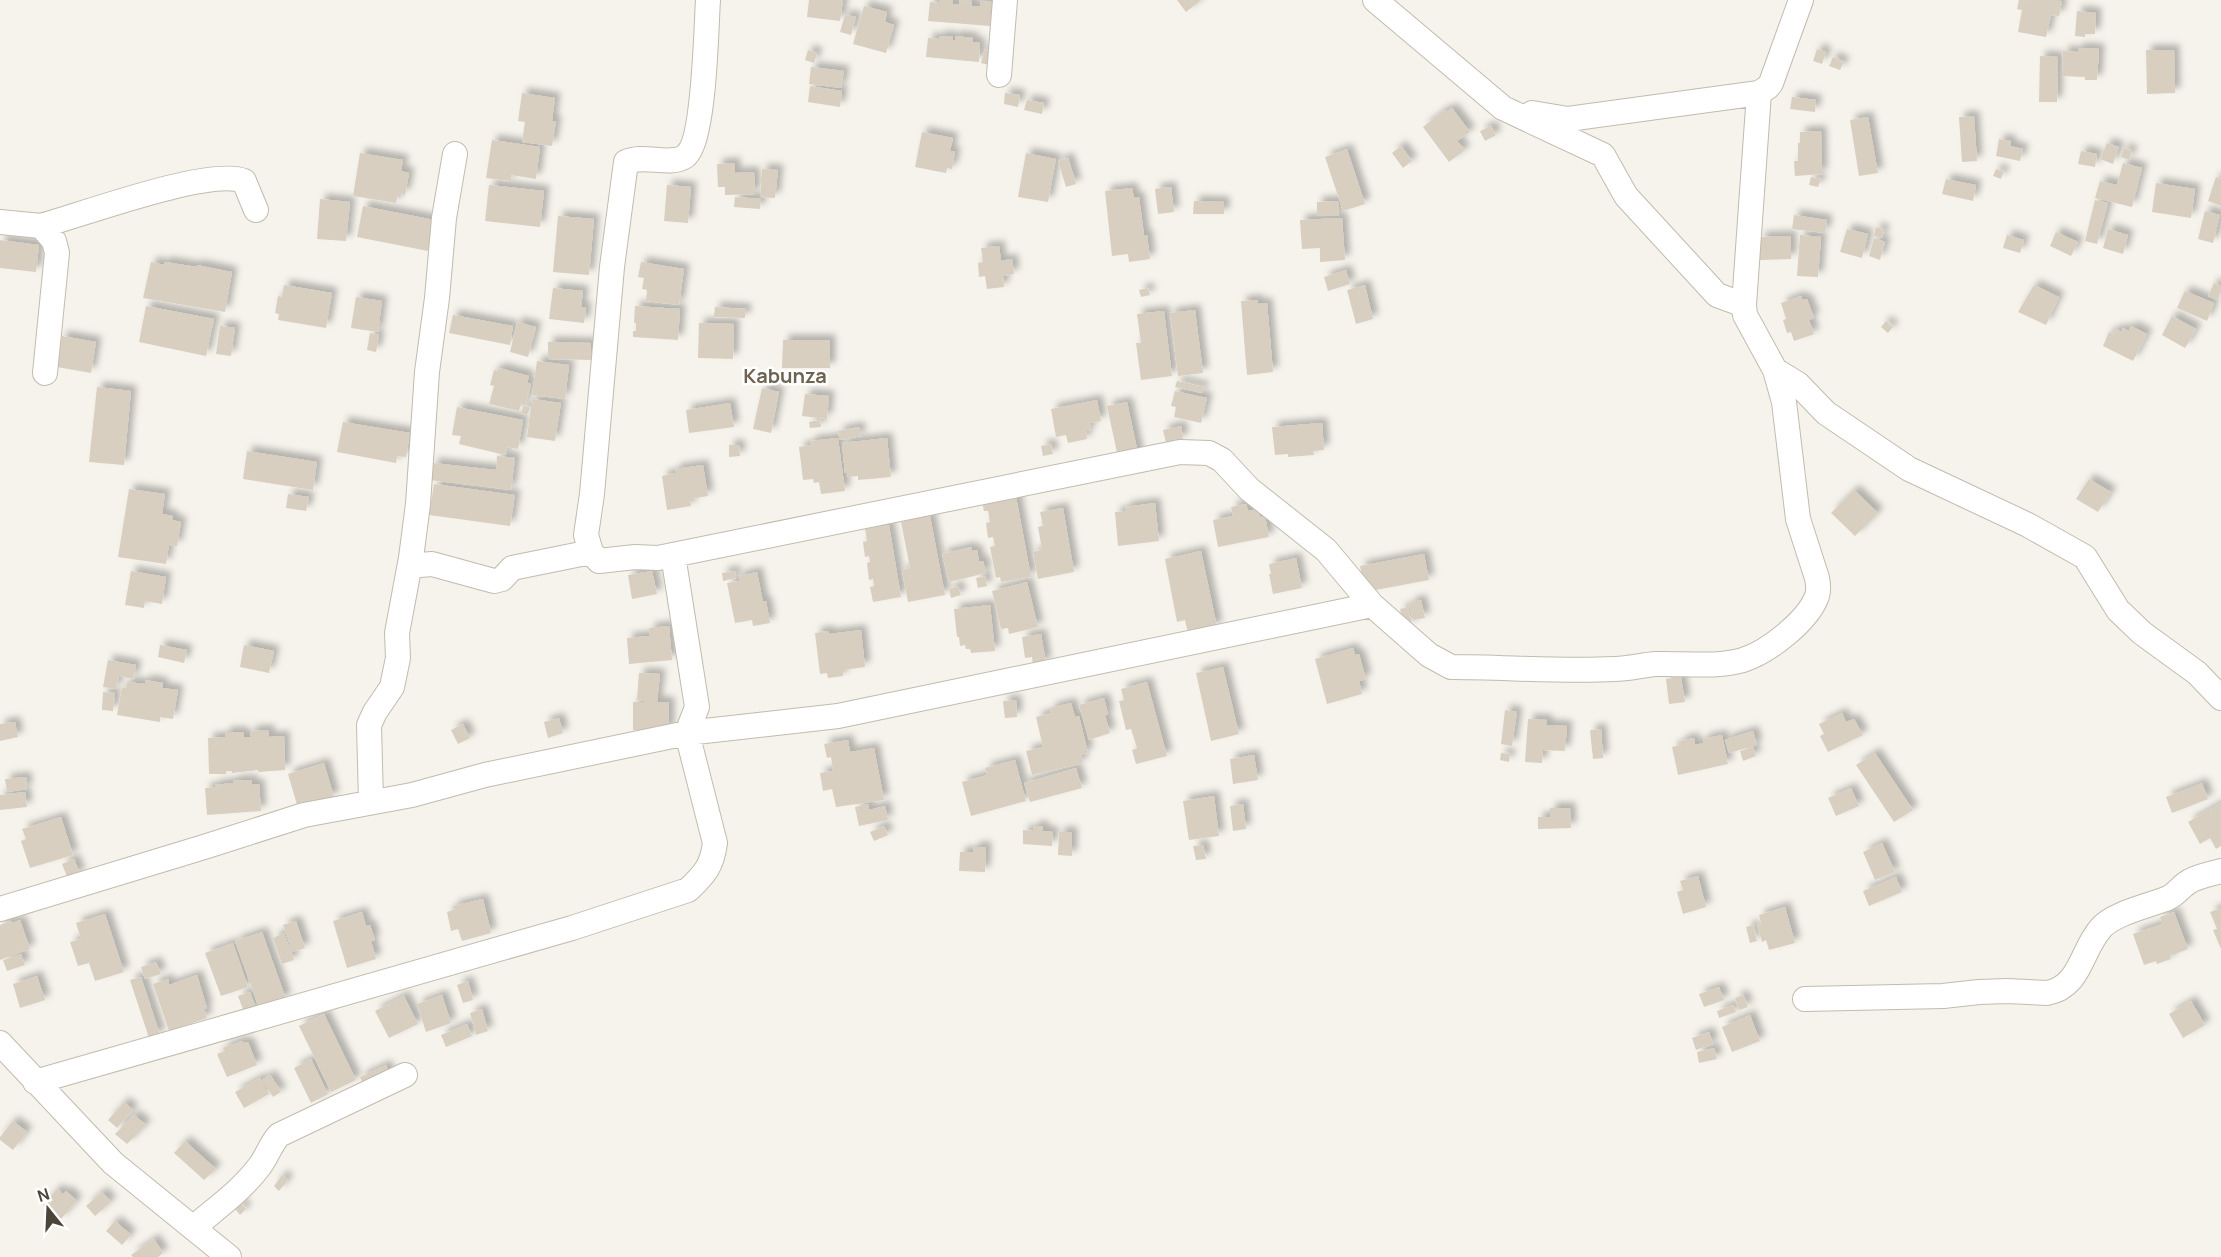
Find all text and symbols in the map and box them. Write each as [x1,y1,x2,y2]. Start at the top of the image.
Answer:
district label: Kabunza [743,362,827,389]
north arrow [18,1179,78,1239]
text: N [34,1182,52,1207]

